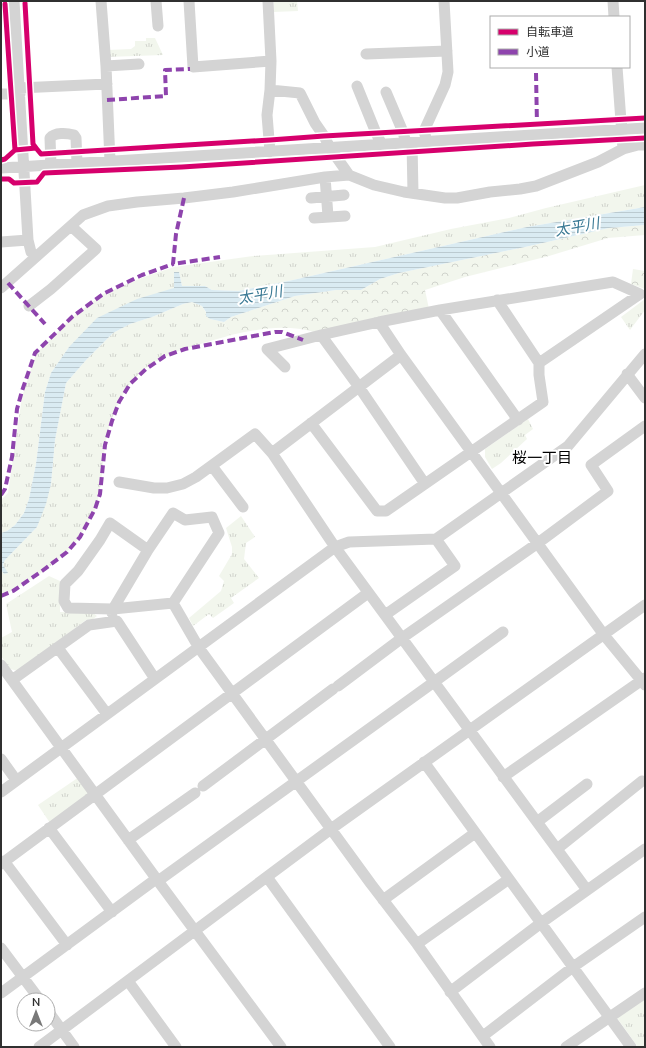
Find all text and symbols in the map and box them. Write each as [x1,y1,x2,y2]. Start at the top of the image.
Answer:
legend [490,16,630,68]
text: 自転車道 [526,24,574,40]
text: 小道 [526,44,550,60]
water label: 太平川 [553,213,603,241]
water label: 太平川 [236,281,286,309]
district label: 桜一丁目 [512,448,572,468]
north arrow [16,992,56,1032]
text: N [32,995,40,1010]

